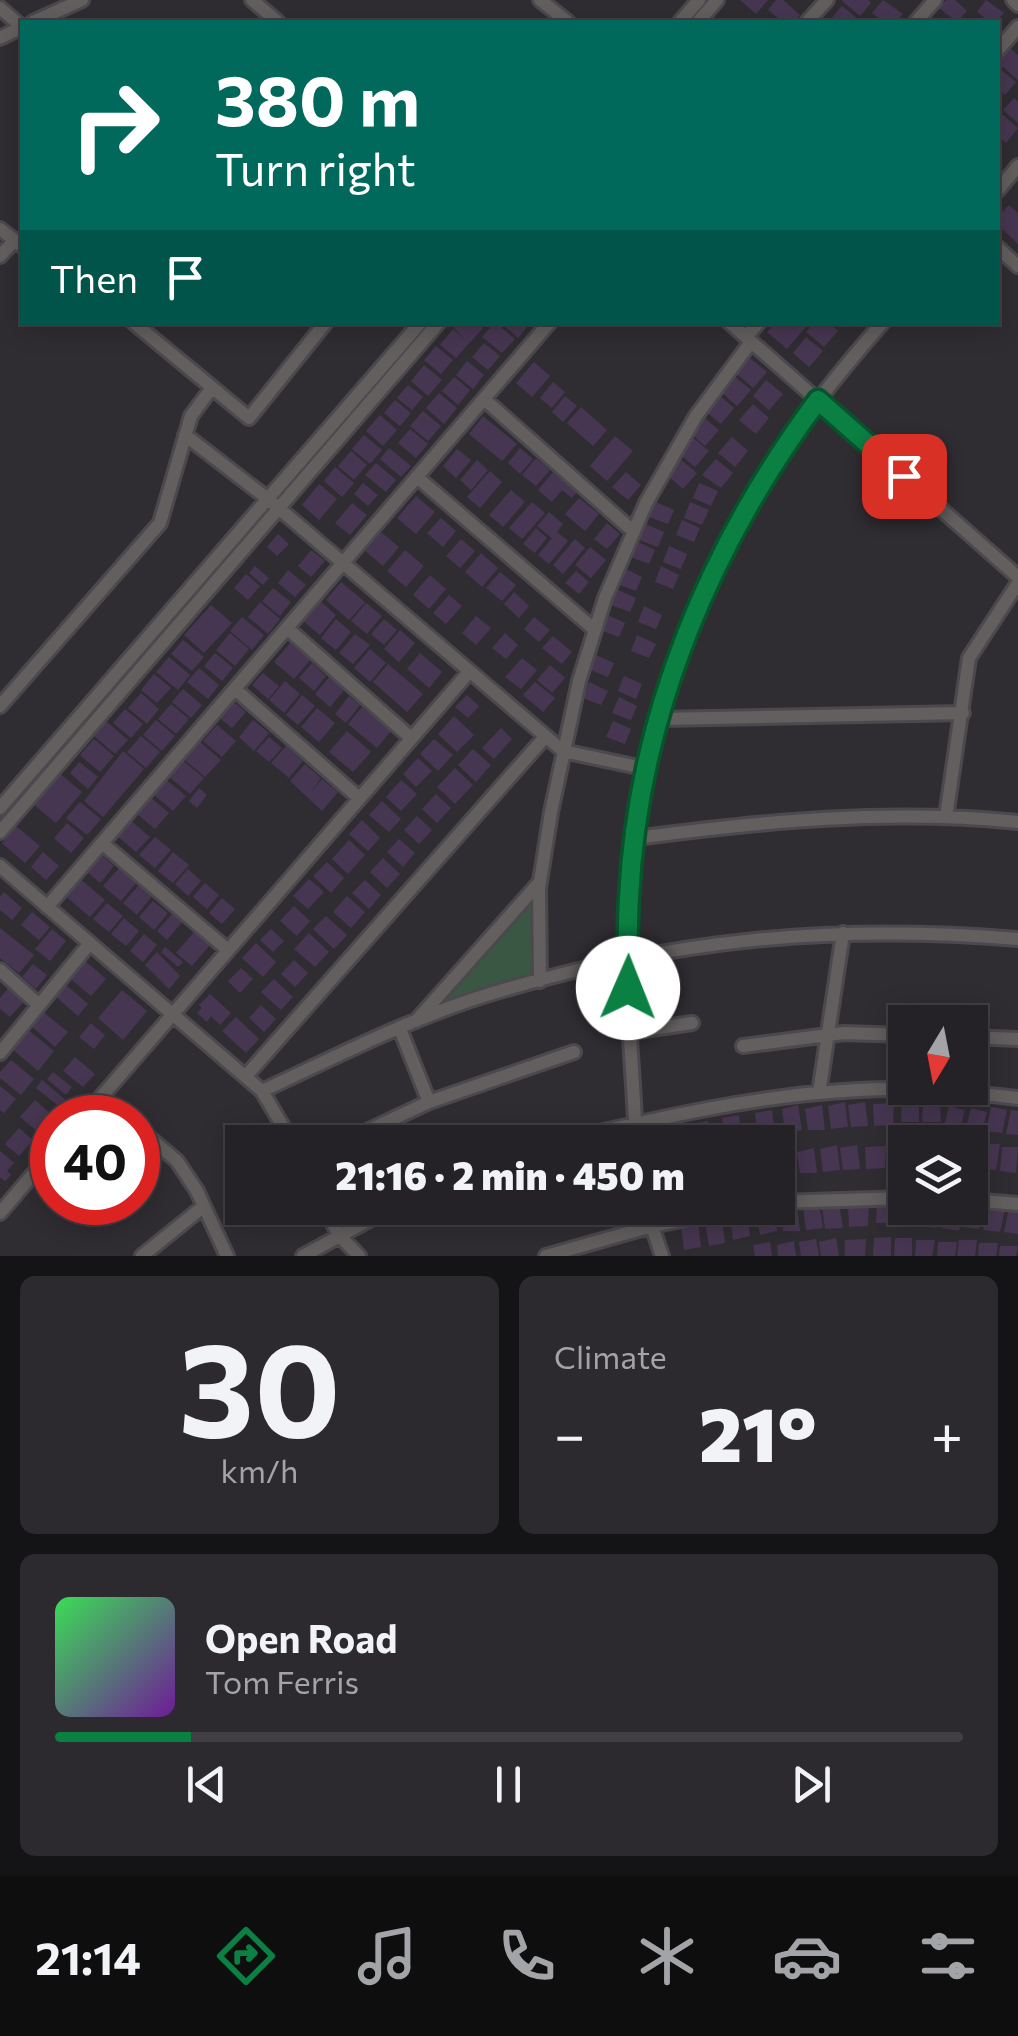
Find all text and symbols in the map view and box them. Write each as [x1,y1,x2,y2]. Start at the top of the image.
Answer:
text: 380 m [215,55,420,140]
icon: right [50,60,180,190]
text: Turn right [215,140,416,195]
icon: arrive [158,250,213,305]
text: Then [50,254,138,301]
pin [862,434,947,519]
icon: arrive [877,449,932,504]
position arrow [576,936,680,1040]
north arrow [888,1005,988,1105]
map controls [888,1005,988,1225]
speed limit sign: 40 [30,1095,160,1225]
button: layers [888,1125,988,1225]
text: 21:16 · 2 min · 450 m [335,1151,685,1198]
text: 30 [178,1305,341,1464]
text: Climate [554,1336,667,1376]
text: 21° [699,1386,817,1477]
text: − [554,1399,585,1466]
text: + [931,1399,963,1466]
text: km/h [221,1450,298,1490]
text: Open Road [205,1614,398,1661]
text: Tom Ferris [205,1661,359,1701]
icon: previous [179,1757,234,1812]
icon: pause [481,1757,536,1812]
icon: next [784,1757,839,1812]
icon: directions [211,1921,281,1991]
icon: music [352,1921,422,1991]
icon: phone [492,1921,562,1991]
icon: climate [632,1921,702,1991]
icon: car [772,1921,842,1991]
icon: filters [913,1921,983,1991]
text: 21:14 [35,1929,141,1984]

